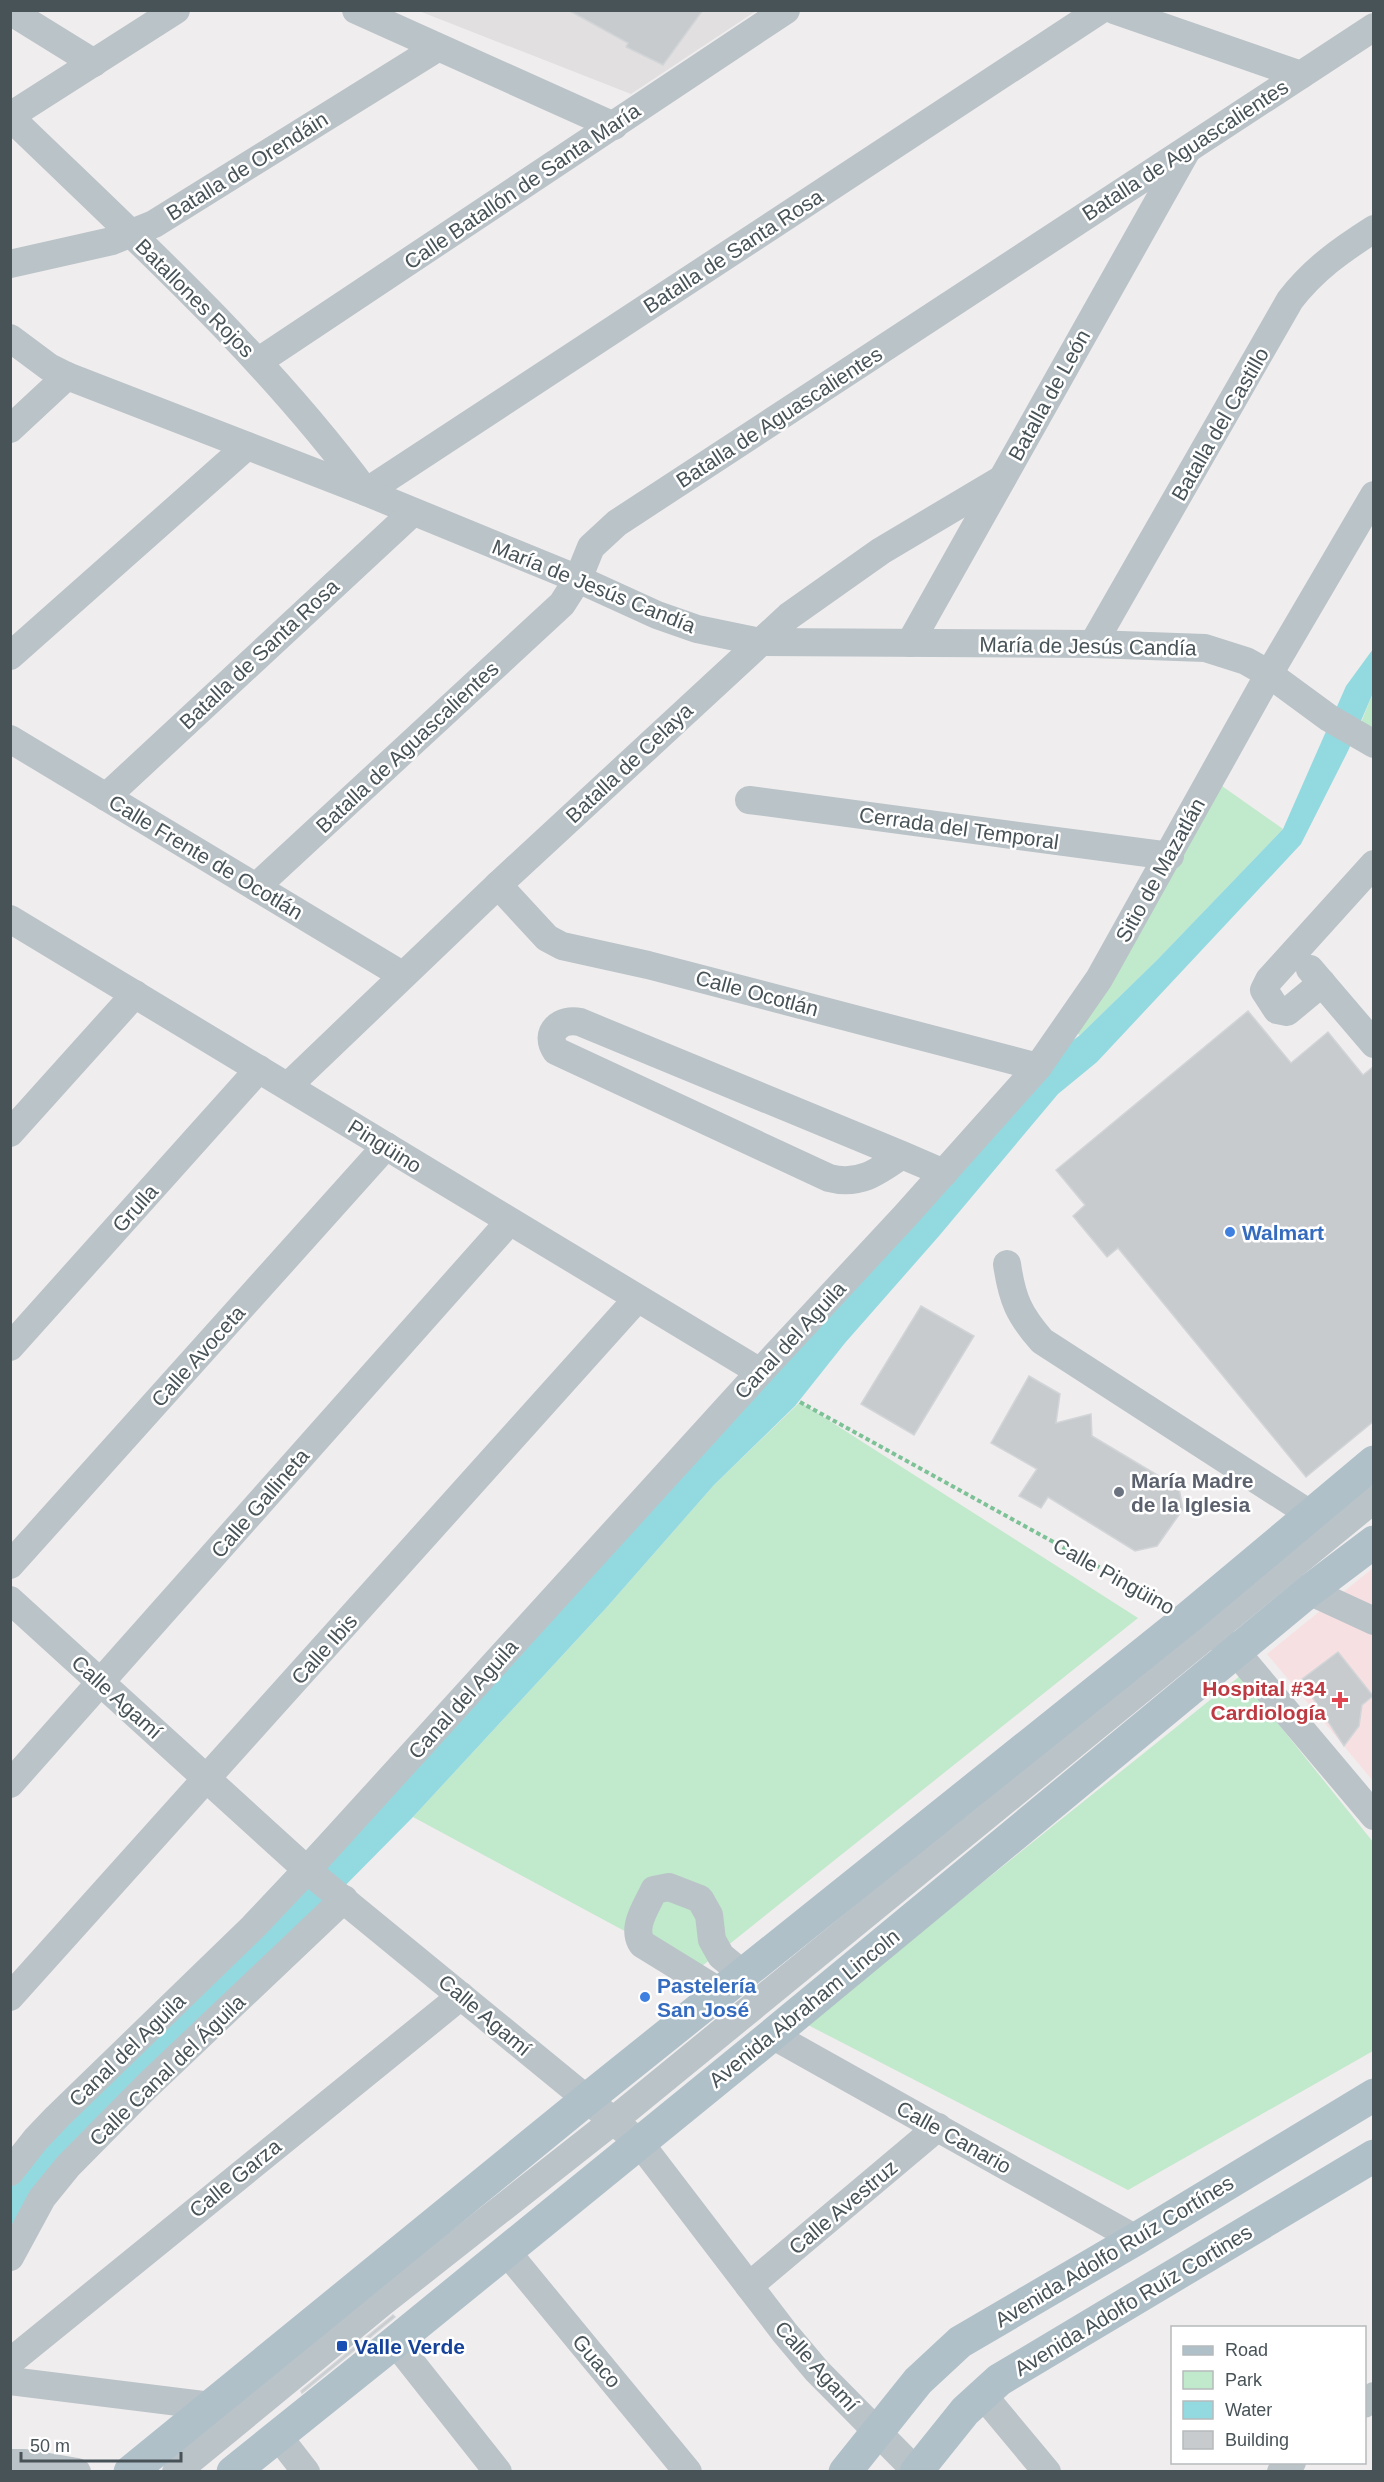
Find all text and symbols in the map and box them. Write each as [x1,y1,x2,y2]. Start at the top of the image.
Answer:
street label: Batalla de Aguascalientes [1078,75,1292,225]
street label: Calle Batallón de Santa María [400,98,644,274]
street label: Batalla de Orendáin [162,107,332,225]
street label: Batalla de Santa Rosa [639,184,827,318]
street label: Batallones Rojos [131,234,259,362]
street label: Batalla de León [1004,326,1094,464]
street label: Batalla de Aguascalientes [672,342,886,492]
street label: Batalla del Castillo [1167,343,1273,505]
street label: María de Jesús Candía [489,535,699,637]
street label: Batalla de Santa Rosa [175,574,343,734]
street label: María de Jesús Candía [979,633,1197,659]
street label: Batalla de Aguascalientes [311,657,503,837]
street label: Batalla de Celaya [561,698,697,828]
street label: Calle Frente de Ocotlán [105,790,307,924]
street label: Sitio de Mazatlán [1111,794,1209,946]
street label: Cerrada del Temporal [858,803,1060,853]
street label: Calle Ocotlán [693,966,821,1020]
street label: Pingüino [344,1115,426,1177]
street label: Grulla [108,1179,162,1237]
place label: Walmart [1242,1221,1324,1244]
marker: Walmart [1223,1225,1237,1239]
street label: Canal del Aguila [730,1276,850,1403]
street label: Calle Avoceta [147,1300,250,1411]
street label: Calle Gallineta [207,1444,314,1562]
place label: María Madre de la Iglesia [1131,1469,1254,1516]
marker: María Madre de la Iglesia [1112,1485,1126,1499]
street label: Calle Pingüino [1049,1533,1179,1619]
street label: Calle Ibis [287,1609,361,1689]
street label: Canal del Aguila [404,1635,523,1763]
street label: Calle Agamí [67,1651,167,1744]
place label: Hospital #34 Cardiología [1202,1677,1326,1724]
marker: Hospital #34 Cardiología [1331,1691,1349,1709]
street label: Avenida Abraham Lincoln [704,1924,904,2092]
street label: Calle Agamí [434,1970,536,2060]
place label: Pastelería San José [657,1974,757,2021]
street label: Canal del Aguila [64,1989,190,2111]
street label: Calle Canal del Águila [85,1990,250,2150]
marker: Pastelería San José [638,1990,652,2004]
street label: Calle Canario [893,2096,1015,2178]
street label: Calle Garza [185,2134,286,2222]
street label: Calle Avestruz [784,2155,902,2259]
street label: Avenida Adolfo Ruíz Cortínes [991,2171,1237,2331]
street label: Avenida Adolfo Ruíz Cortines [1010,2220,1256,2380]
street label: Calle Agamí [771,2316,864,2416]
legend [1171,2326,1366,2464]
street label: Guaco [568,2330,626,2392]
place label: Valle Verde [354,2335,465,2358]
marker: Valle Verde [335,2339,349,2353]
text: Road [1225,2340,1268,2360]
text: Park [1225,2370,1263,2390]
text: Water [1225,2400,1272,2420]
scale bar [21,2425,182,2463]
text: Building [1225,2430,1289,2450]
text: 50 m [30,2436,70,2456]

